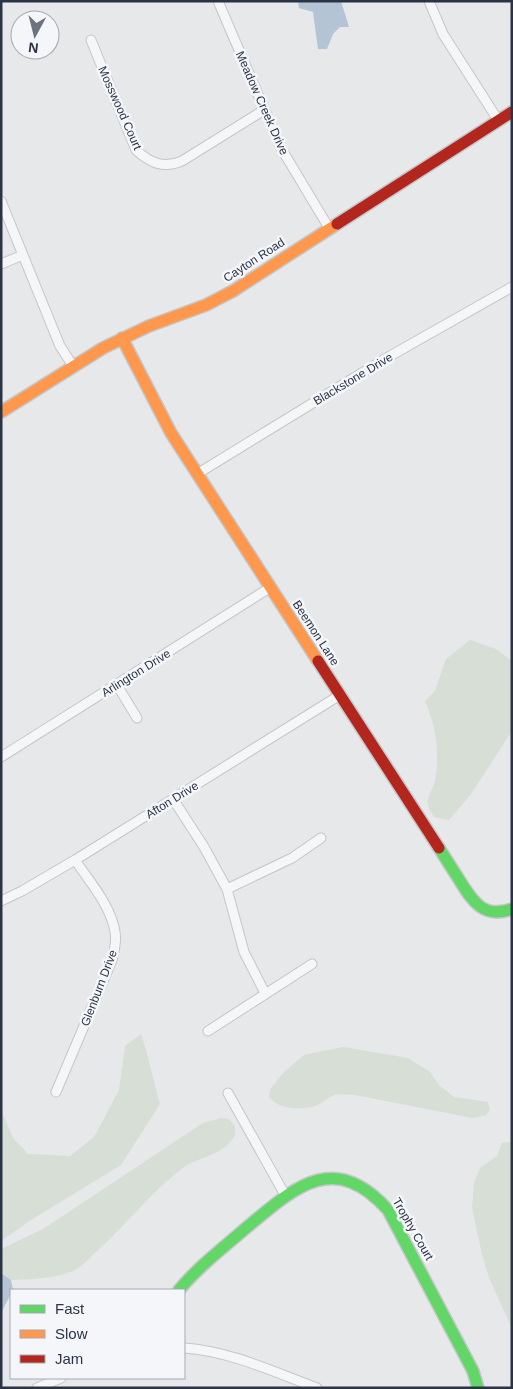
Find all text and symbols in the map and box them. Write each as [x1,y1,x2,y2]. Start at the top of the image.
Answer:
north arrow [10,10,60,60]
text: N [27,39,39,56]
street label: Meadow Creek Drive [233,49,291,157]
street label: Mosswood Court [95,64,145,153]
street label: Cayton Road [221,235,287,285]
street label: Blackstone Drive [311,350,395,408]
street label: Beemon Lane [290,598,342,668]
street label: Arlington Drive [99,646,173,700]
street label: Afton Drive [143,778,201,822]
street label: Glenburn Drive [78,948,120,1028]
street label: Trophy Court [390,1195,437,1263]
legend [10,1289,185,1379]
text: Fast [55,1300,85,1317]
text: Slow [55,1325,88,1342]
text: Jam [55,1350,83,1367]

